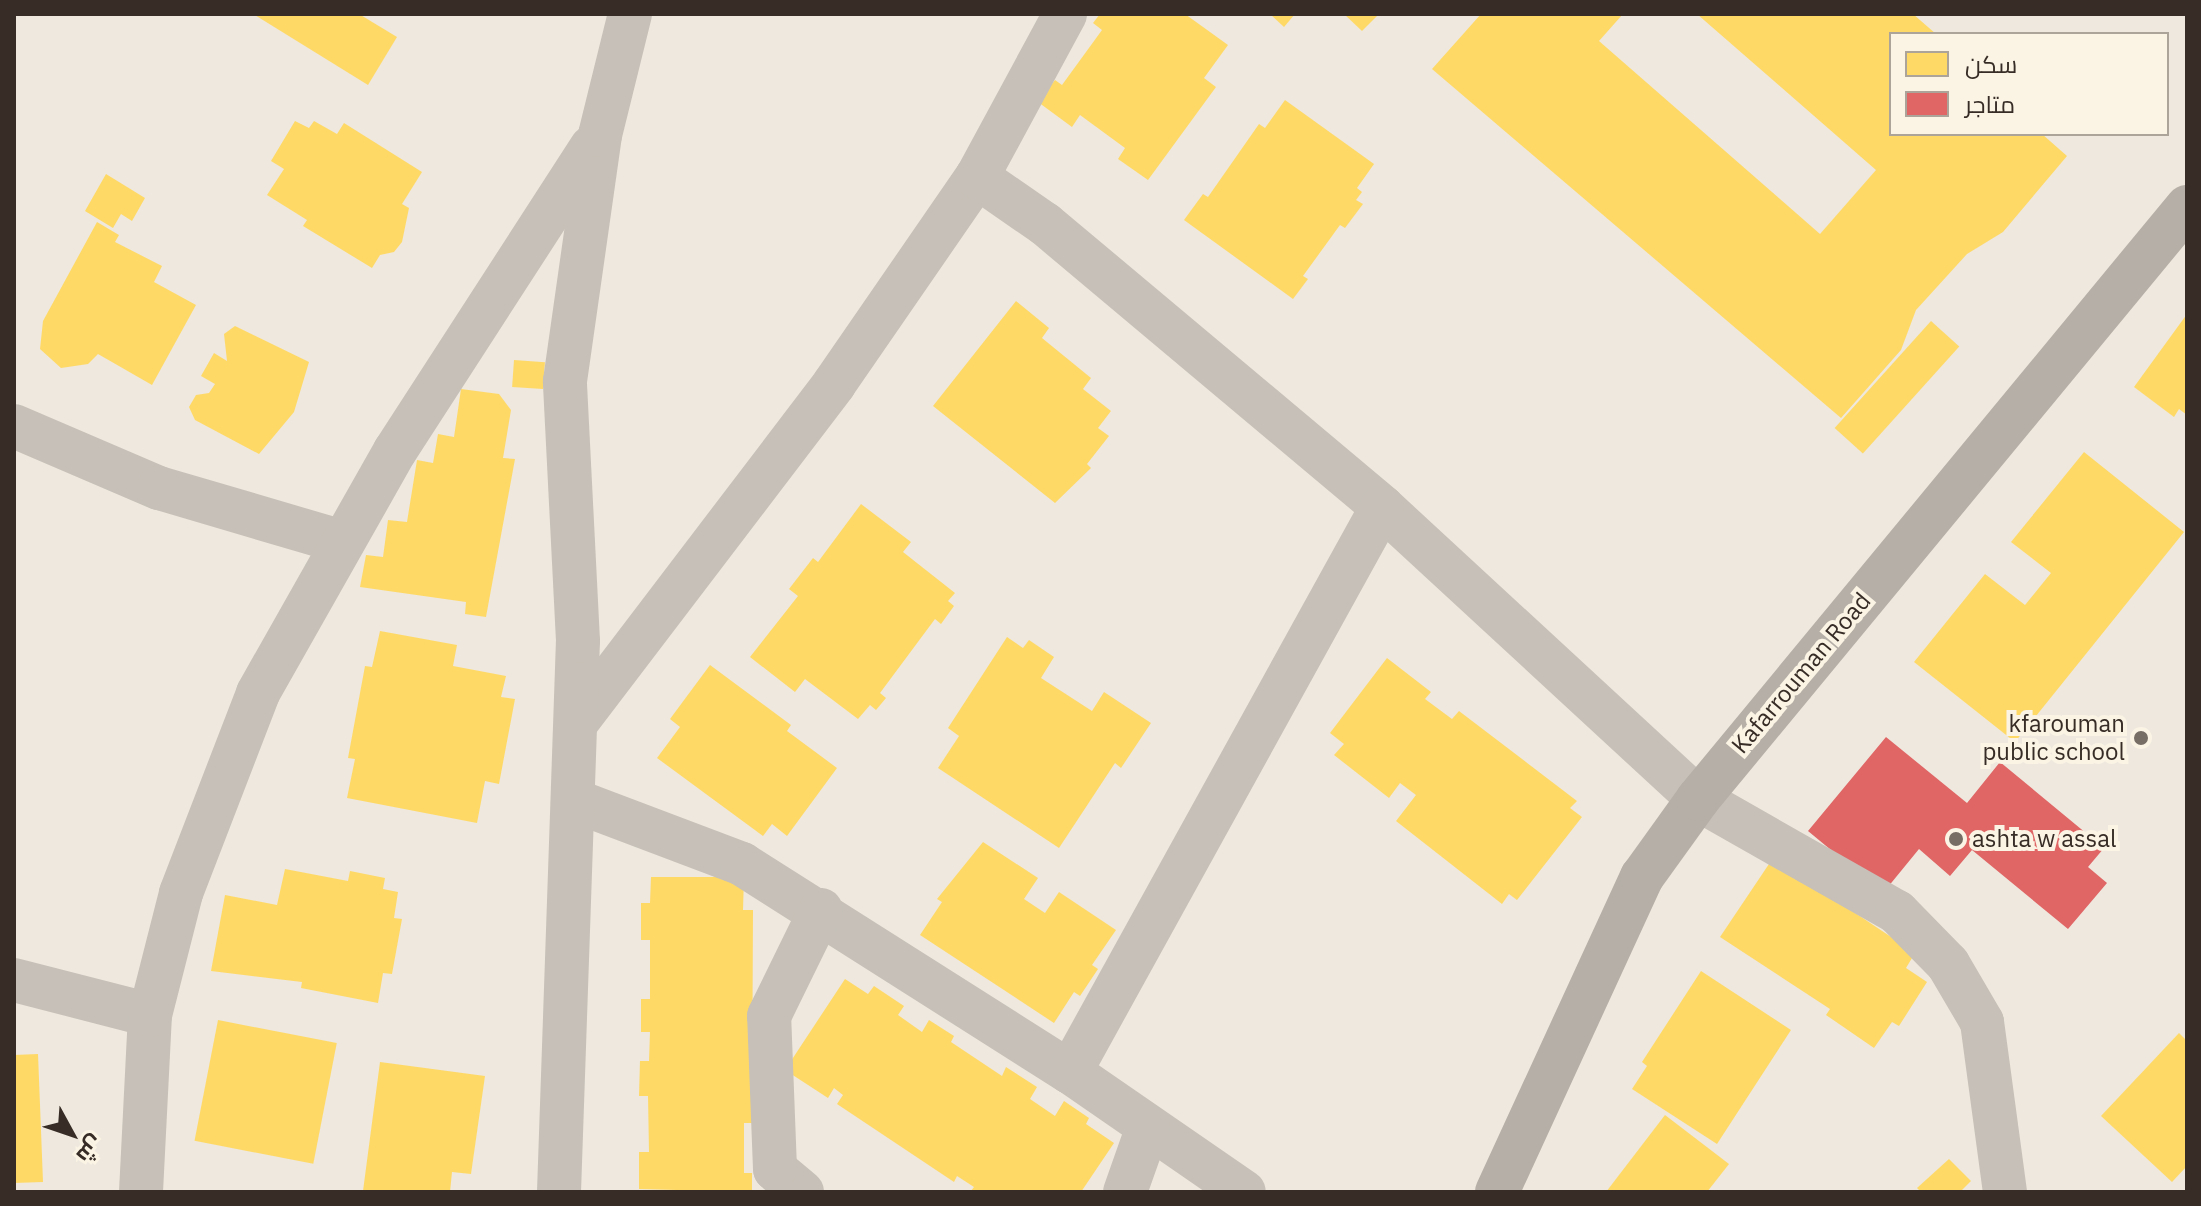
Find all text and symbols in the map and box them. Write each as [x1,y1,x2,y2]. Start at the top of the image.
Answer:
legend [1889,32,2169,136]
text: سكن [1965,48,2017,80]
text: متاجر [1965,88,2015,120]
street label: Kafarrouman Road [1725,587,1877,759]
place label: kfarouman public school [1982,710,2125,766]
marker: kfarouman public school [2132,729,2150,747]
place label: ashta w assal [1972,825,2117,853]
marker: ashta w assal [1947,830,1965,848]
north arrow [32,1094,112,1174]
text: ش [71,1130,111,1170]

